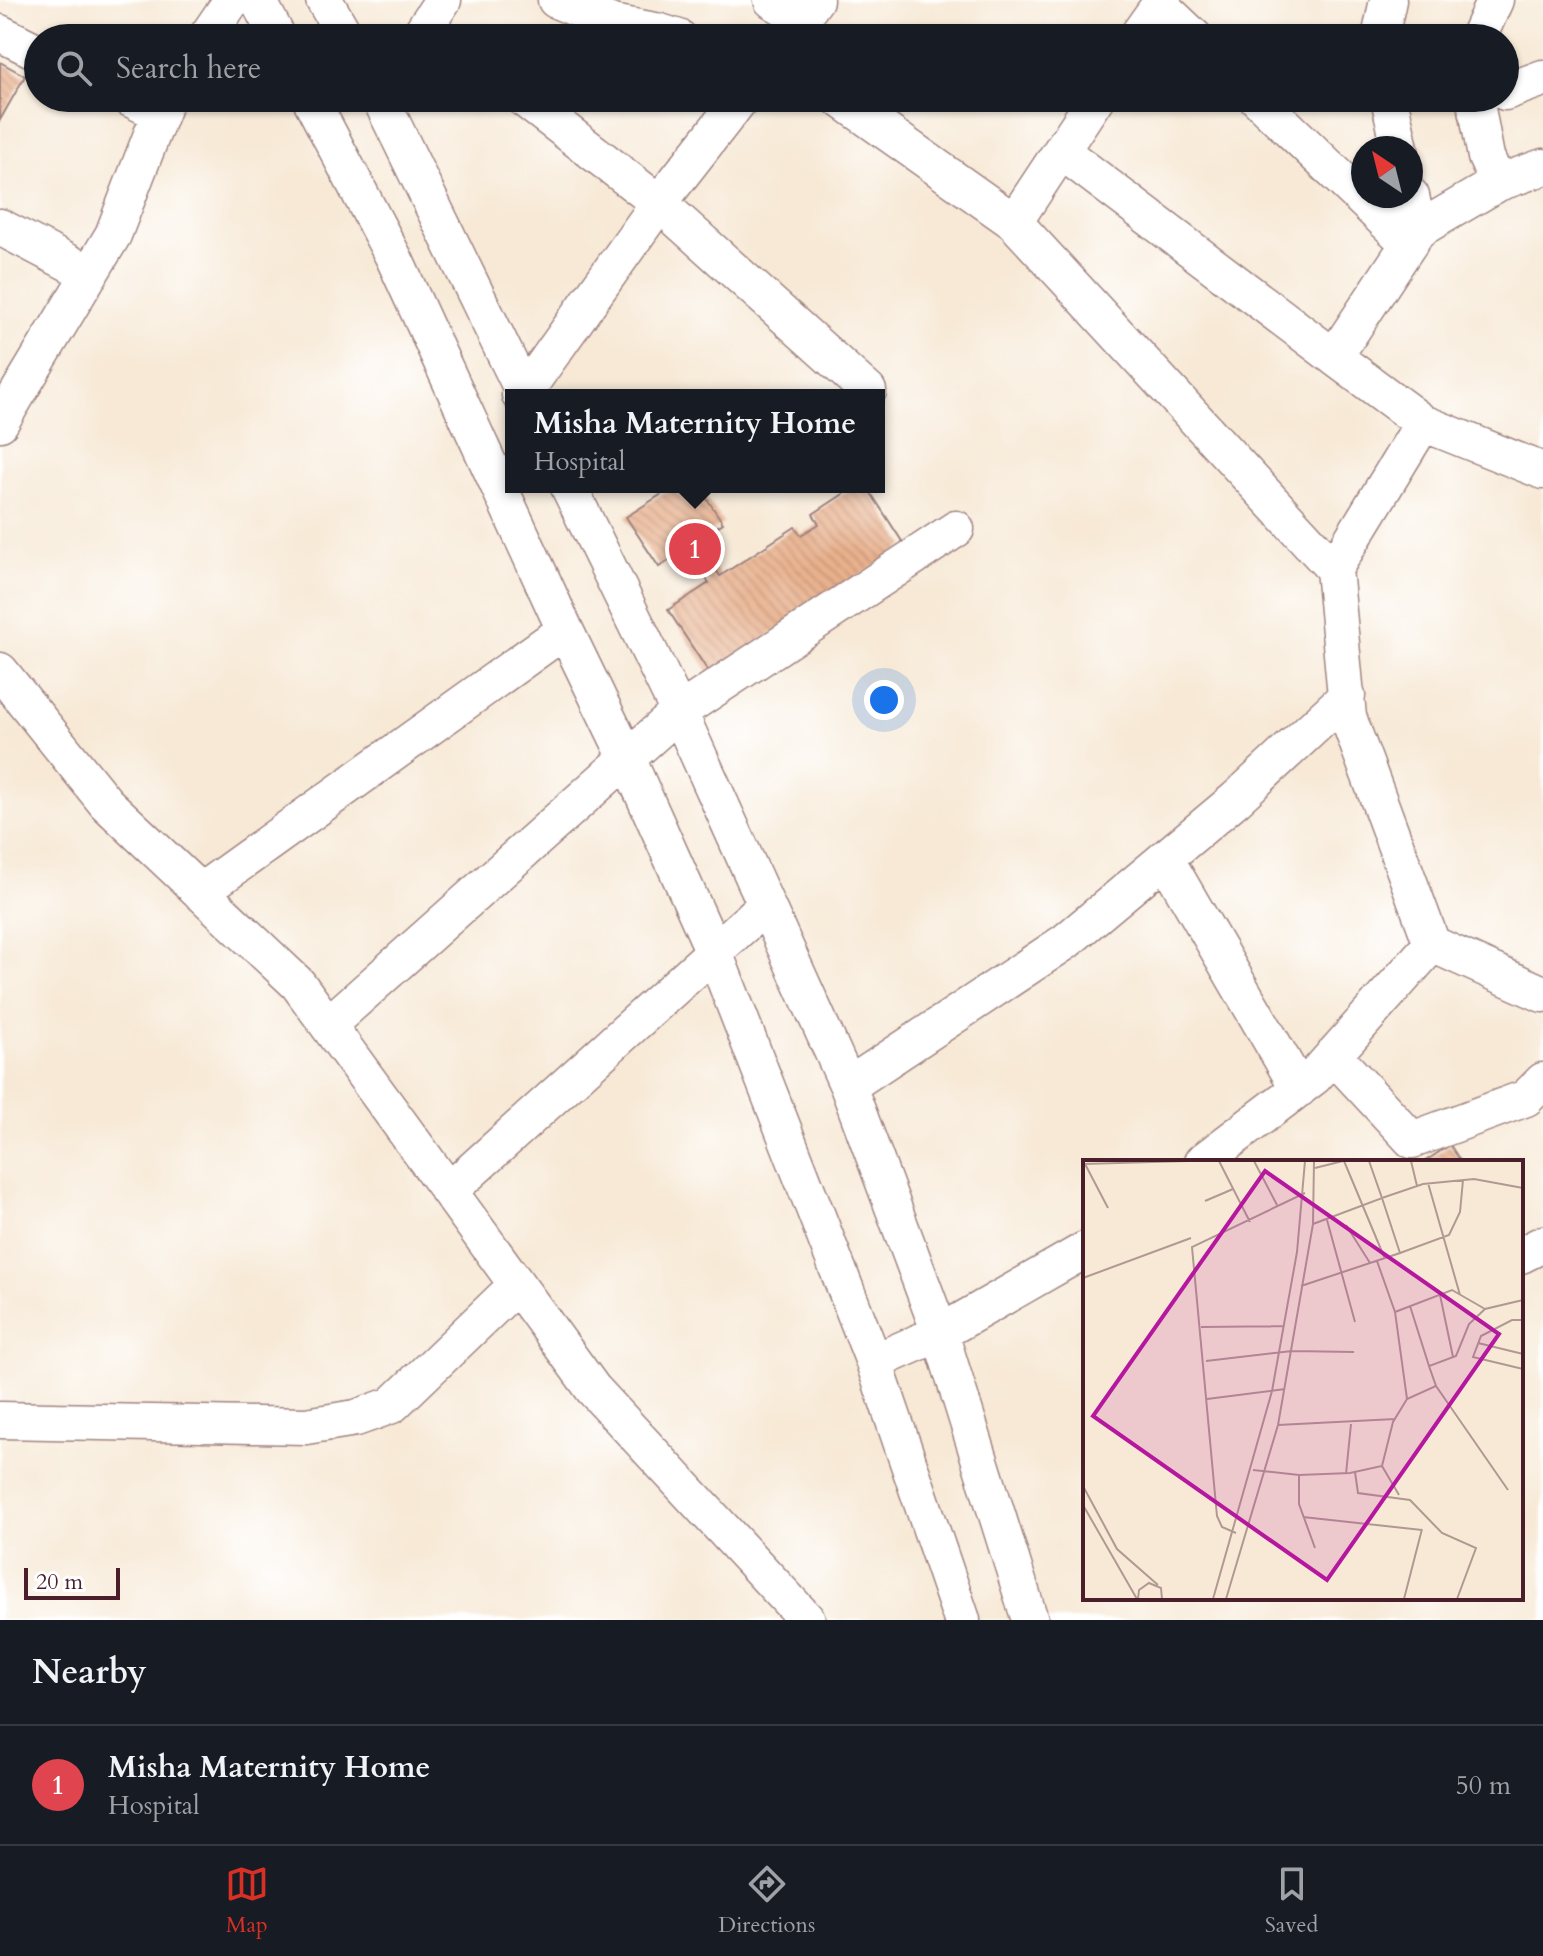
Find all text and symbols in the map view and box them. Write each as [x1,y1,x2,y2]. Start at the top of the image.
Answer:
search box [24,24,1519,112]
icon: search [52,46,96,90]
text: Search here [116,48,261,89]
north arrow [1351,136,1423,208]
popup [505,389,885,493]
text: Misha Maternity Home [534,403,856,444]
text: Hospital [534,444,625,479]
pin: 1 [669,519,721,579]
your location [864,680,904,720]
inset map [1083,1160,1523,1600]
scale bar [24,1564,120,1600]
text: 20 m [36,1567,83,1597]
text: Nearby [32,1649,147,1695]
text: Misha Maternity Home [108,1747,430,1788]
text: 1 [51,1768,65,1803]
text: 50 m [1455,1768,1511,1803]
text: Hospital [108,1788,200,1823]
tab: Map [225,1862,269,1940]
tab: Directions [718,1862,815,1940]
tab: Saved [1265,1862,1318,1940]

